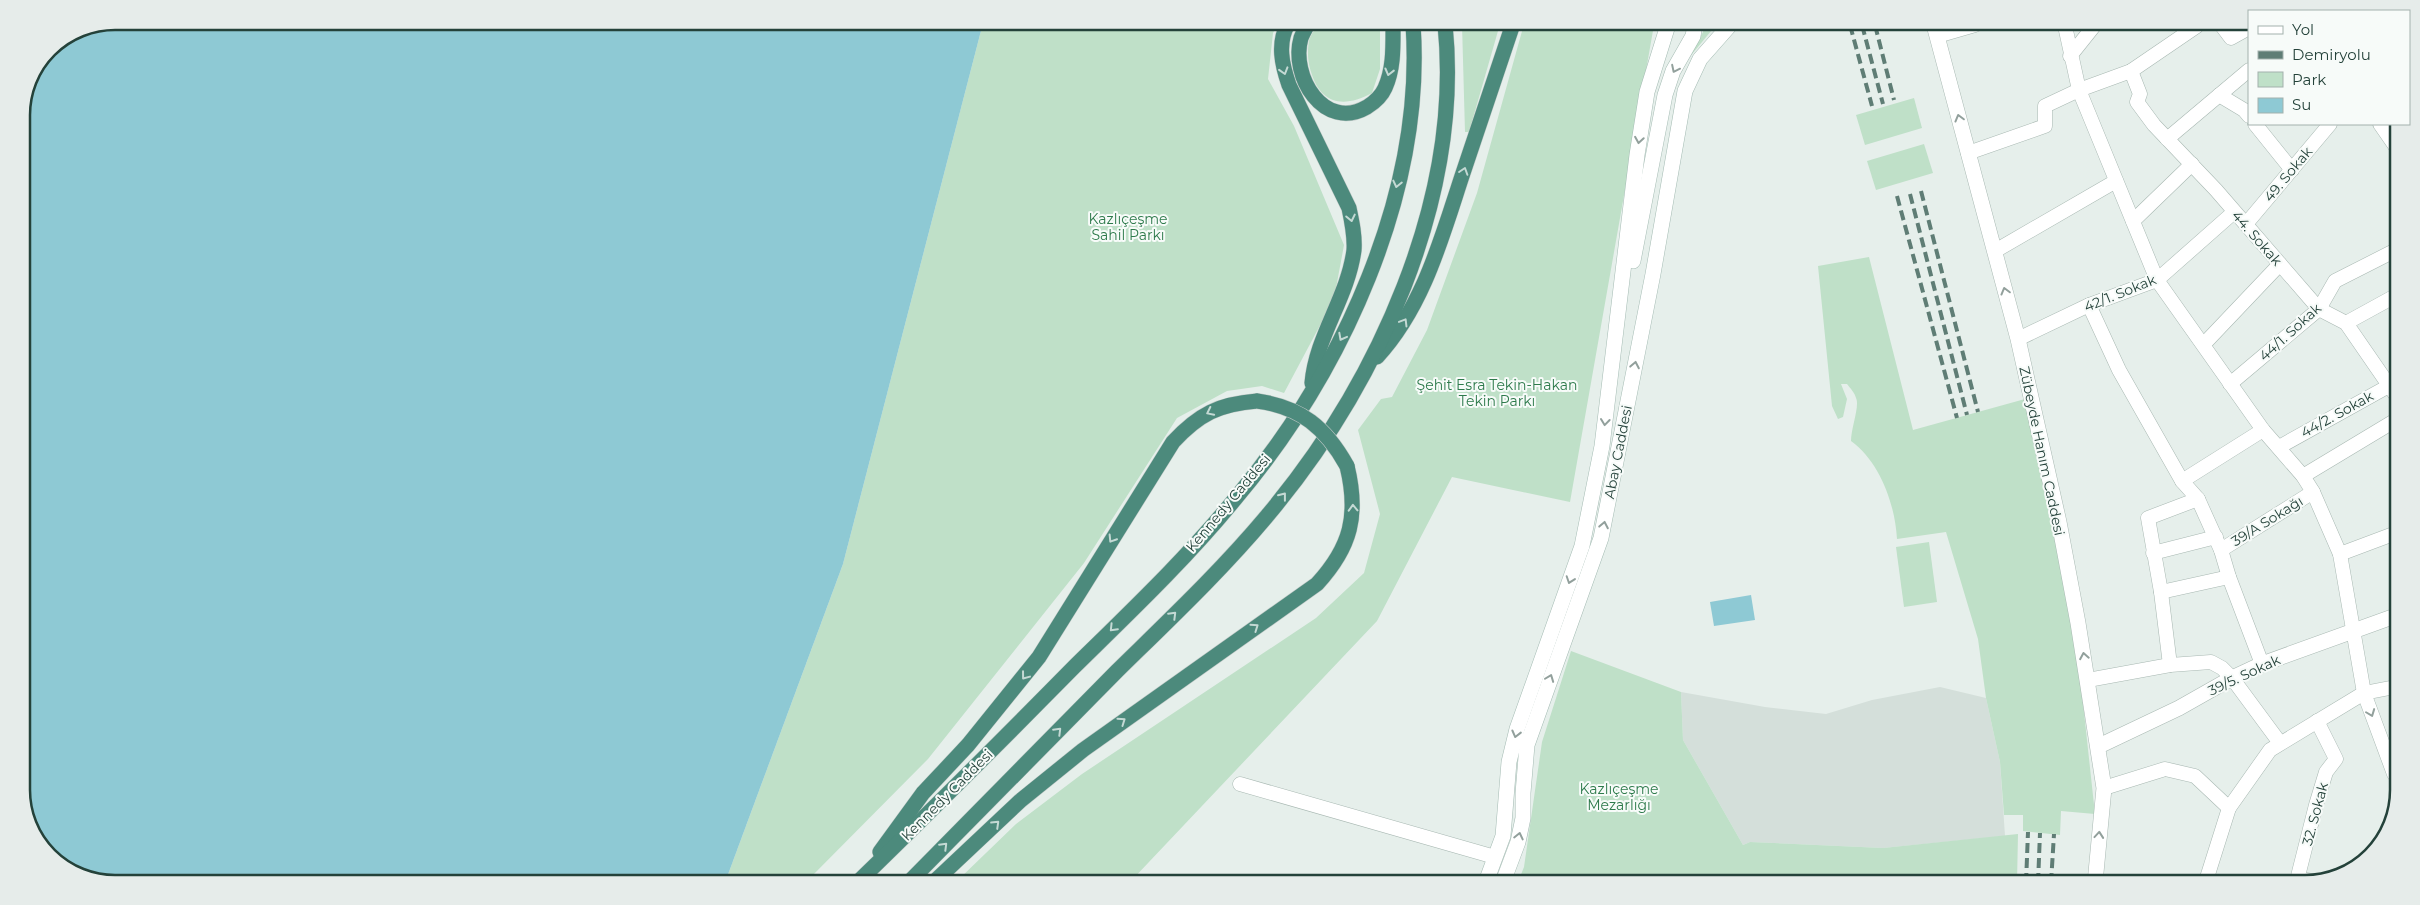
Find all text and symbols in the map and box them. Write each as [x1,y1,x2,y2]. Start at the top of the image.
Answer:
legend [2248,10,2410,125]
text: Yol [2292,20,2314,39]
text: Demiryolu [2292,45,2371,64]
one-way arrow [1671,64,1681,73]
one-way arrow [1279,66,1289,75]
one-way arrow [1385,68,1395,76]
text: Park [2292,70,2326,89]
text: Su [2292,95,2311,114]
one-way arrow [1954,113,1965,122]
one-way arrow [1635,135,1645,144]
street label: 49. Sokak [2260,142,2317,205]
one-way arrow [1458,168,1468,176]
one-way arrow [1392,180,1403,189]
street label: 44. Sokak [2228,207,2286,270]
park label: Kazlıçeşme Sahil Parkı [1088,210,1168,244]
one-way arrow [1346,214,1356,223]
street label: 42/1. Sokak [2081,270,2159,316]
one-way arrow [2001,288,2011,296]
street label: 44/1. Sokak [2255,299,2325,365]
one-way arrow [1398,319,1408,328]
one-way arrow [1338,332,1348,341]
one-way arrow [1630,361,1640,370]
street label: Zübeyde Hanım Caddesi [2015,365,2069,537]
park label: Şehit Esra Tekin-Hakan Tekin Parkı [1417,376,1577,410]
street label: 44/2. Sokak [2297,386,2377,441]
street label: Abay Caddesi [1600,404,1636,500]
one-way arrow [1206,406,1215,416]
one-way arrow [1600,418,1611,426]
street label: Kennedy Caddesi [1182,450,1274,556]
street label: 39/A Sokağı [2228,492,2306,550]
one-way arrow [1278,493,1286,502]
one-way arrow [1348,504,1358,512]
one-way arrow [1598,520,1609,529]
one-way arrow [1109,534,1119,543]
one-way arrow [1566,576,1576,584]
one-way arrow [1167,612,1176,621]
one-way arrow [1110,622,1119,631]
one-way arrow [1249,624,1259,633]
street label: 39/5. Sokak [2205,650,2284,700]
one-way arrow [2080,652,2090,661]
one-way arrow [1022,670,1031,680]
one-way arrow [1544,674,1554,683]
one-way arrow [2365,708,2375,717]
one-way arrow [1116,718,1126,727]
one-way arrow [1053,727,1062,736]
one-way arrow [1511,729,1522,738]
street label: Kennedy Caddesi [897,745,997,845]
park label: Kazlıçeşme Mezarlığı [1579,780,1659,814]
street label: 32. Sokak [2298,780,2332,848]
one-way arrow [991,821,1000,830]
one-way arrow [2094,830,2105,838]
one-way arrow [1513,832,1524,841]
one-way arrow [938,843,947,852]

